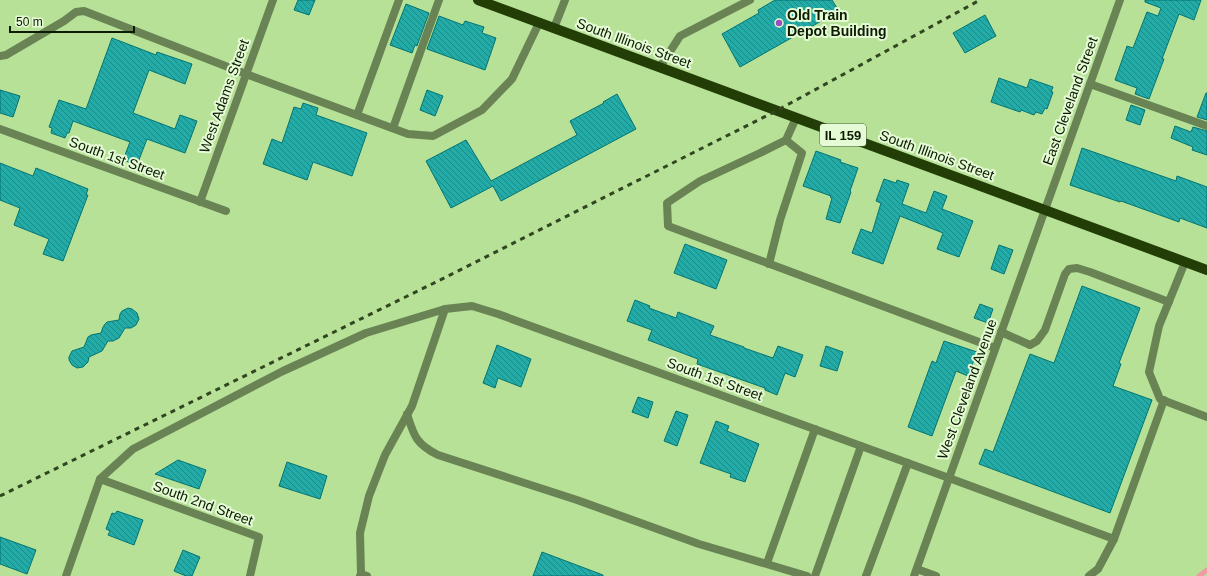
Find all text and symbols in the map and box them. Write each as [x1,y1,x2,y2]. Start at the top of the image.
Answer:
place label: Old Train Depot Building [787,7,887,39]
scale bar [10,8,134,34]
text: 50 m [16,15,43,29]
street label: South Illinois Street [575,15,694,71]
marker: Old Train Depot Building [774,18,784,28]
street label: East Cleveland Street [1039,35,1101,167]
street label: West Adams Street [196,37,252,155]
road number: IL 159 [820,124,866,146]
street label: South Illinois Street [878,127,997,183]
street label: South 1st Street [67,133,167,183]
street label: West Cleveland Avenue [934,316,1000,461]
street label: South 1st Street [665,354,765,404]
street label: South 2nd Street [151,478,255,529]

